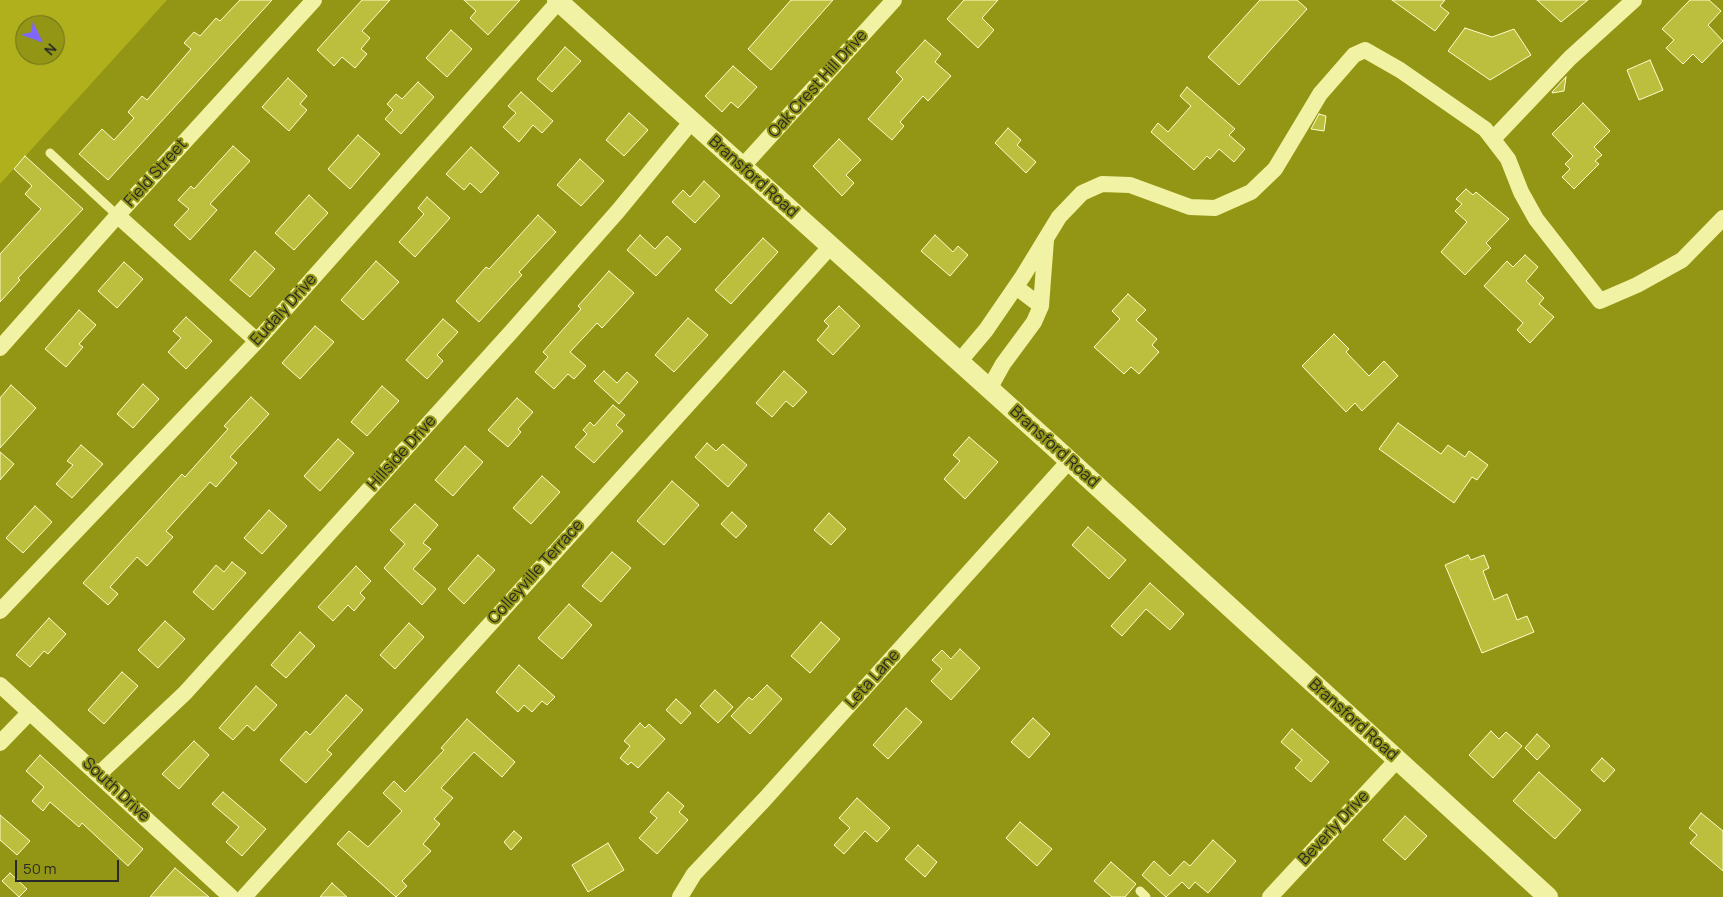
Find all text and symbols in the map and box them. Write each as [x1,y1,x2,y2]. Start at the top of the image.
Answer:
north arrow [15,15,65,65]
street label: Oak Crest Hill Drive [764,26,872,142]
text: N [40,40,61,60]
street label: Bransford Road [705,132,801,222]
street label: Field Street [121,135,191,211]
street label: Eudaly Drive [247,270,321,350]
street label: Bransford Road [1006,402,1102,492]
street label: Hillside Drive [364,412,440,494]
street label: Colleyville Terrace [484,516,588,628]
street label: Leta Lane [842,646,904,712]
street label: Bransford Road [1305,675,1401,765]
street label: South Drive [78,754,154,826]
street label: Beverly Drive [1295,787,1373,869]
scale bar [18,850,121,882]
text: 50 m [23,858,57,879]

